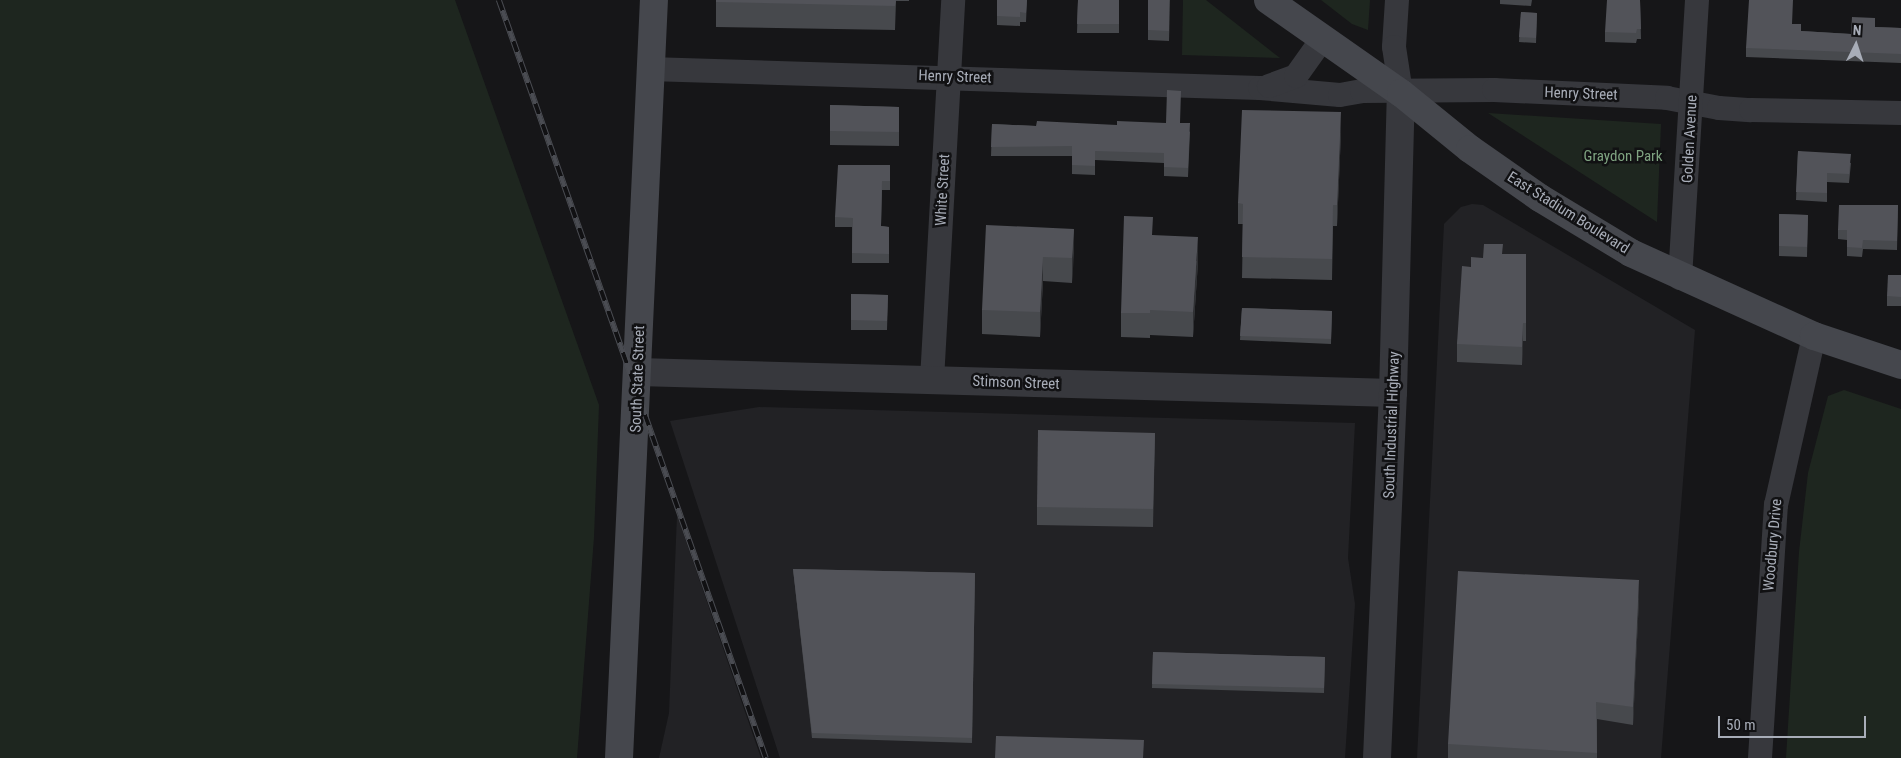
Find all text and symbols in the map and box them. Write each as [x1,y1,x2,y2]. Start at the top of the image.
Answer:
north arrow [1831,20,1881,70]
text: N [1852,22,1862,38]
street label: Henry Street [918,67,992,87]
street label: Henry Street [1544,84,1618,104]
street label: Golden Avenue [1679,94,1701,184]
park label: Graydon Park [1584,148,1662,166]
street label: White Street [932,153,954,227]
street label: East Stadium Boulevard [1504,168,1632,258]
street label: South State Street [627,325,649,433]
street label: South Industrial Highway [1380,351,1404,499]
street label: Stimson Street [972,372,1060,394]
street label: Woodbury Drive [1760,498,1786,592]
scale bar [1721,706,1868,738]
text: 50 m [1726,716,1756,734]

